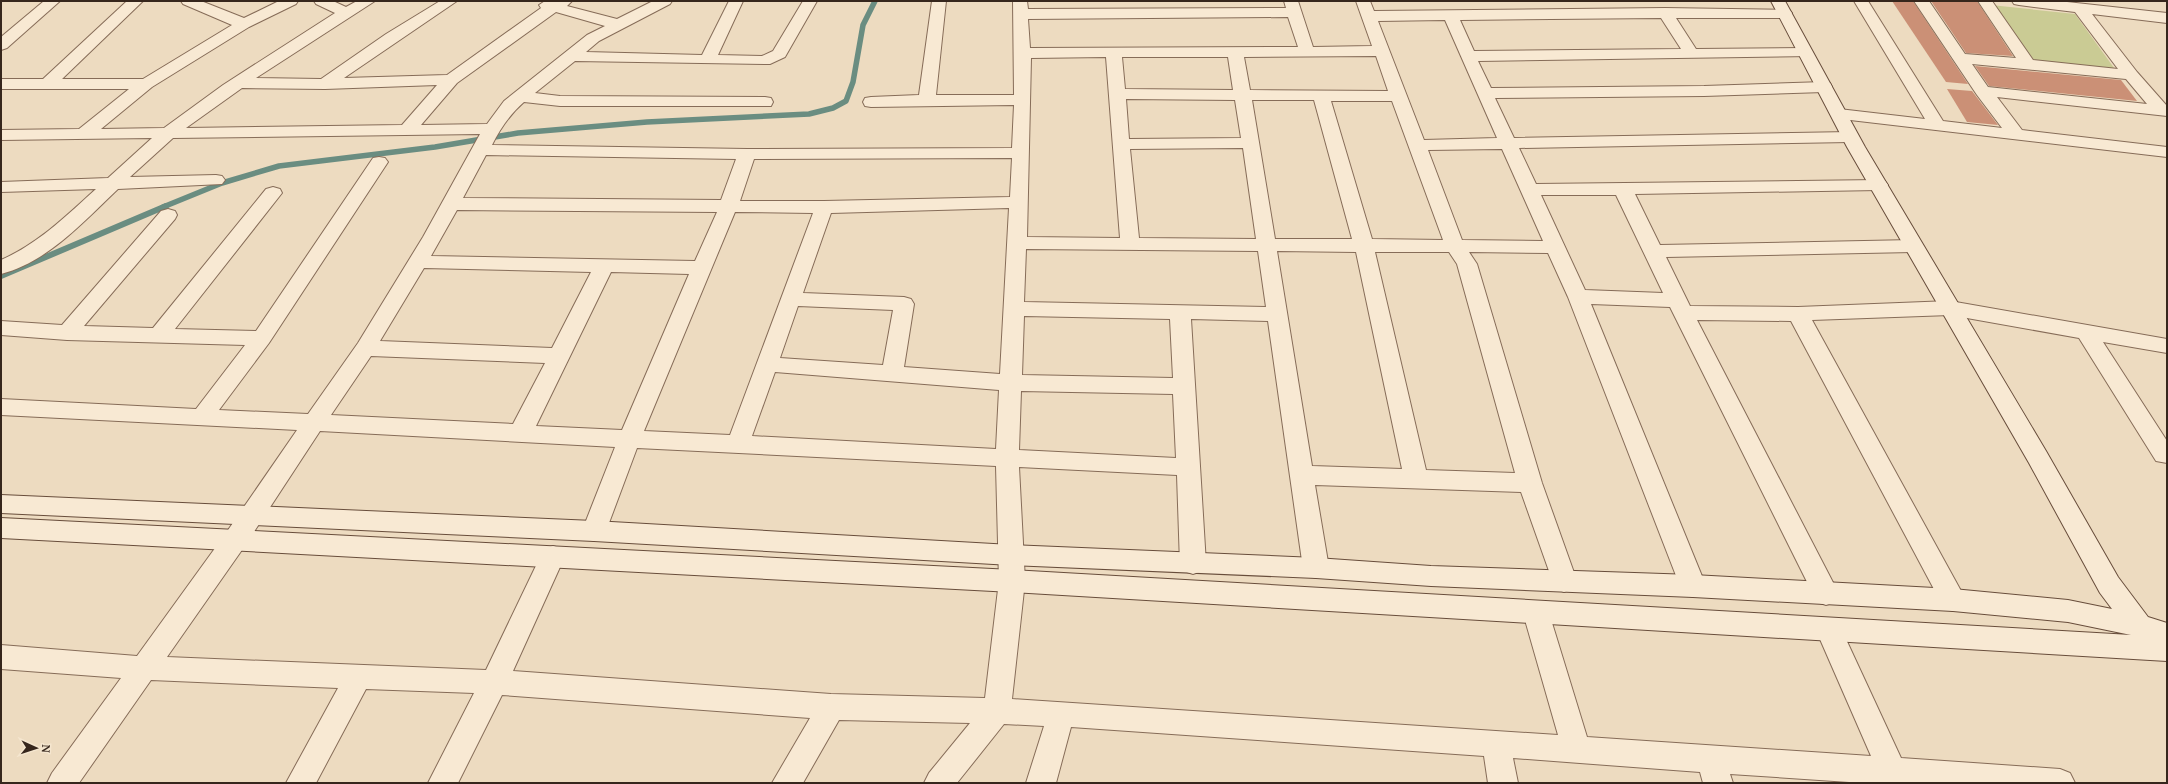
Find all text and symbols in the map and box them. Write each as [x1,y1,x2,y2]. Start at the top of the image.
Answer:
north arrow [16,728,56,768]
text: N [39,744,53,754]

